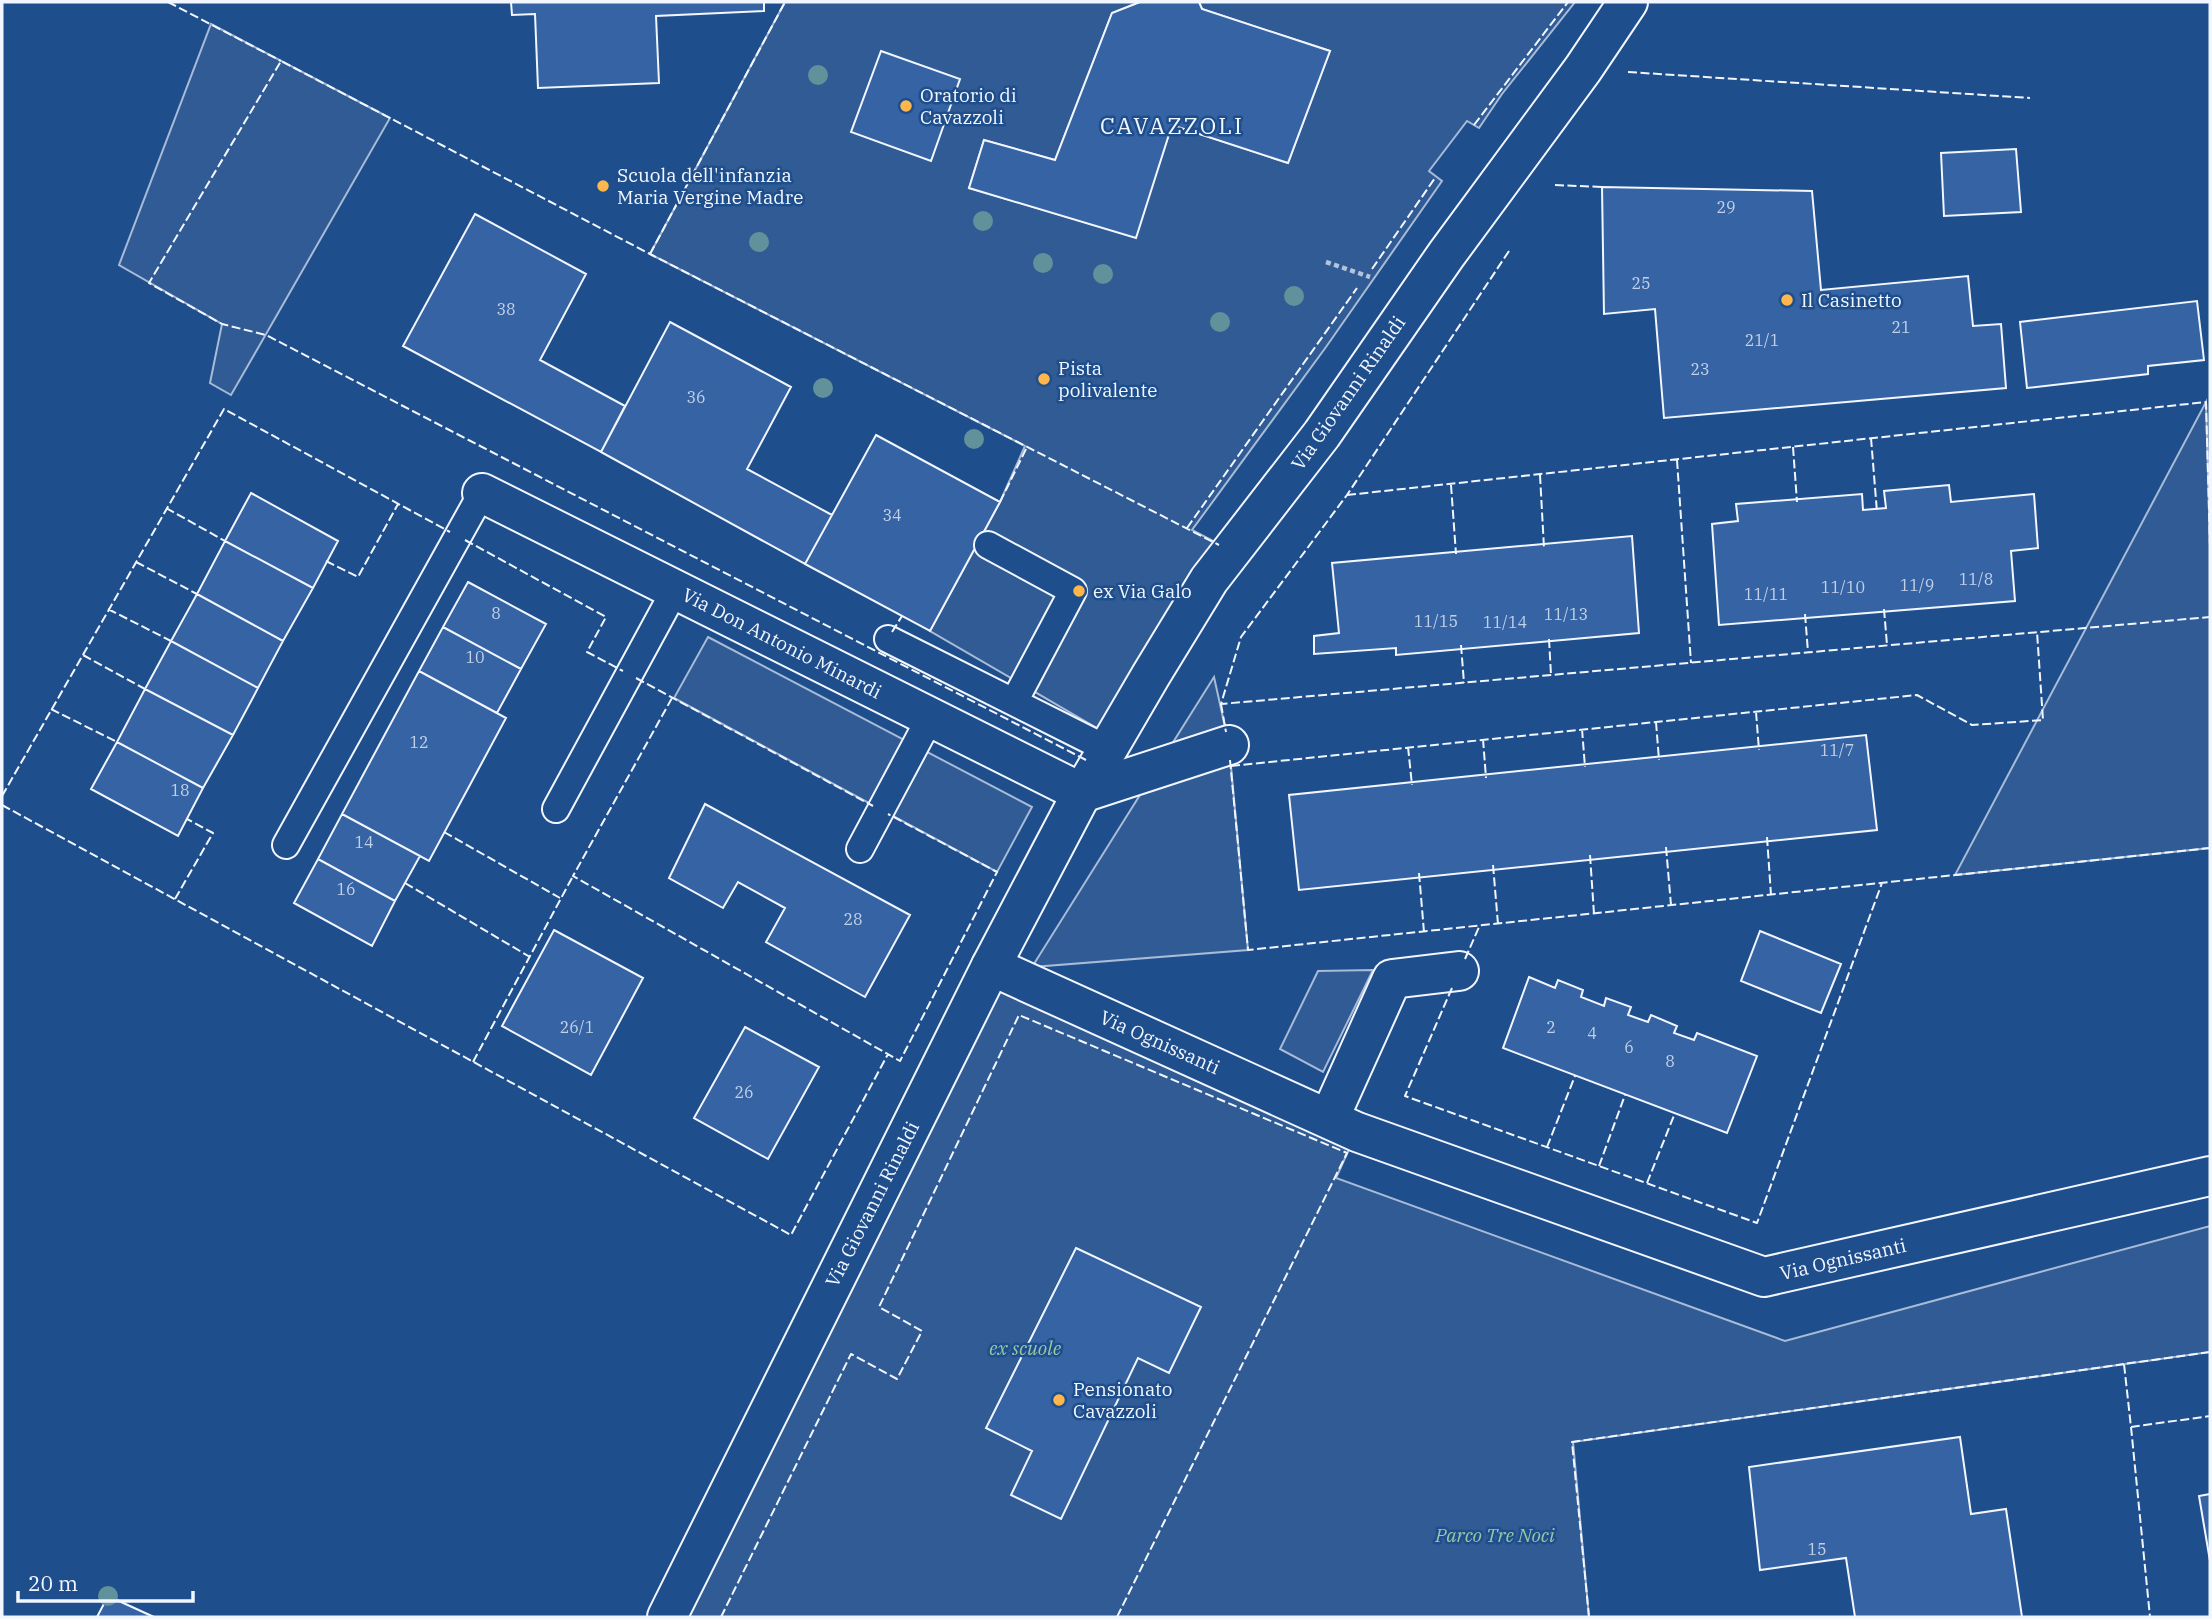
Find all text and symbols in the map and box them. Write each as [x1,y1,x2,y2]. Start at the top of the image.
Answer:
place label: Oratorio di Cavazzoli [920,83,1017,129]
marker: Oratorio di Cavazzoli [898,98,914,114]
district label: CAVAZZOLI [1100,110,1244,140]
place label: Scuola dell'infanzia Maria Vergine Madre [617,163,803,209]
marker: Scuola dell'infanzia Maria Vergine Madre [595,178,611,194]
house number: 29 [1716,197,1736,217]
house number: 25 [1631,273,1651,293]
place label: Il Casinetto [1801,288,1902,312]
marker: Il Casinetto [1779,292,1795,308]
house number: 38 [496,299,516,319]
street label: Via Giovanni Rinaldi [1286,311,1410,475]
house number: 21 [1891,317,1911,337]
house number: 21/1 [1745,330,1779,350]
place label: Pista polivalente [1058,356,1157,402]
house number: 23 [1690,359,1710,379]
marker: Pista polivalente [1036,371,1052,387]
house number: 36 [686,387,706,407]
house number: 34 [882,505,902,525]
house number: 11/8 [1959,569,1993,589]
house number: 11/9 [1900,575,1934,595]
house number: 11/10 [1821,577,1865,597]
place label: ex Via Galo [1093,579,1192,603]
street label: Via Don Antonio Minardi [678,582,886,704]
marker: ex Via Galo [1071,583,1087,599]
house number: 11/11 [1744,584,1788,604]
house number: 8 [491,603,501,623]
house number: 11/13 [1544,604,1588,624]
house number: 11/15 [1414,611,1458,631]
house number: 11/14 [1483,612,1527,632]
house number: 10 [465,647,485,667]
house number: 12 [409,732,429,752]
house number: 11/7 [1820,740,1854,760]
house number: 18 [170,780,190,800]
house number: 14 [354,832,374,852]
house number: 16 [336,879,356,899]
house number: 28 [843,909,863,929]
street label: Via Ognissanti [1096,1005,1224,1079]
house number: 26/1 [560,1017,594,1037]
house number: 2 [1546,1017,1556,1037]
house number: 4 [1587,1023,1597,1043]
house number: 6 [1624,1037,1634,1057]
house number: 8 [1665,1051,1675,1071]
house number: 26 [734,1082,754,1102]
street label: Via Giovanni Rinaldi [820,1117,924,1291]
street label: Via Ognissanti [1778,1233,1908,1285]
park label: ex scuole [989,1336,1062,1360]
place label: Pensionato Cavazzoli [1073,1377,1173,1423]
marker: Pensionato Cavazzoli [1051,1392,1067,1408]
park label: Parco Tre Noci [1434,1523,1555,1547]
house number: 15 [1807,1539,1827,1559]
scale bar [18,1560,192,1604]
text: 20 m [28,1569,78,1597]

